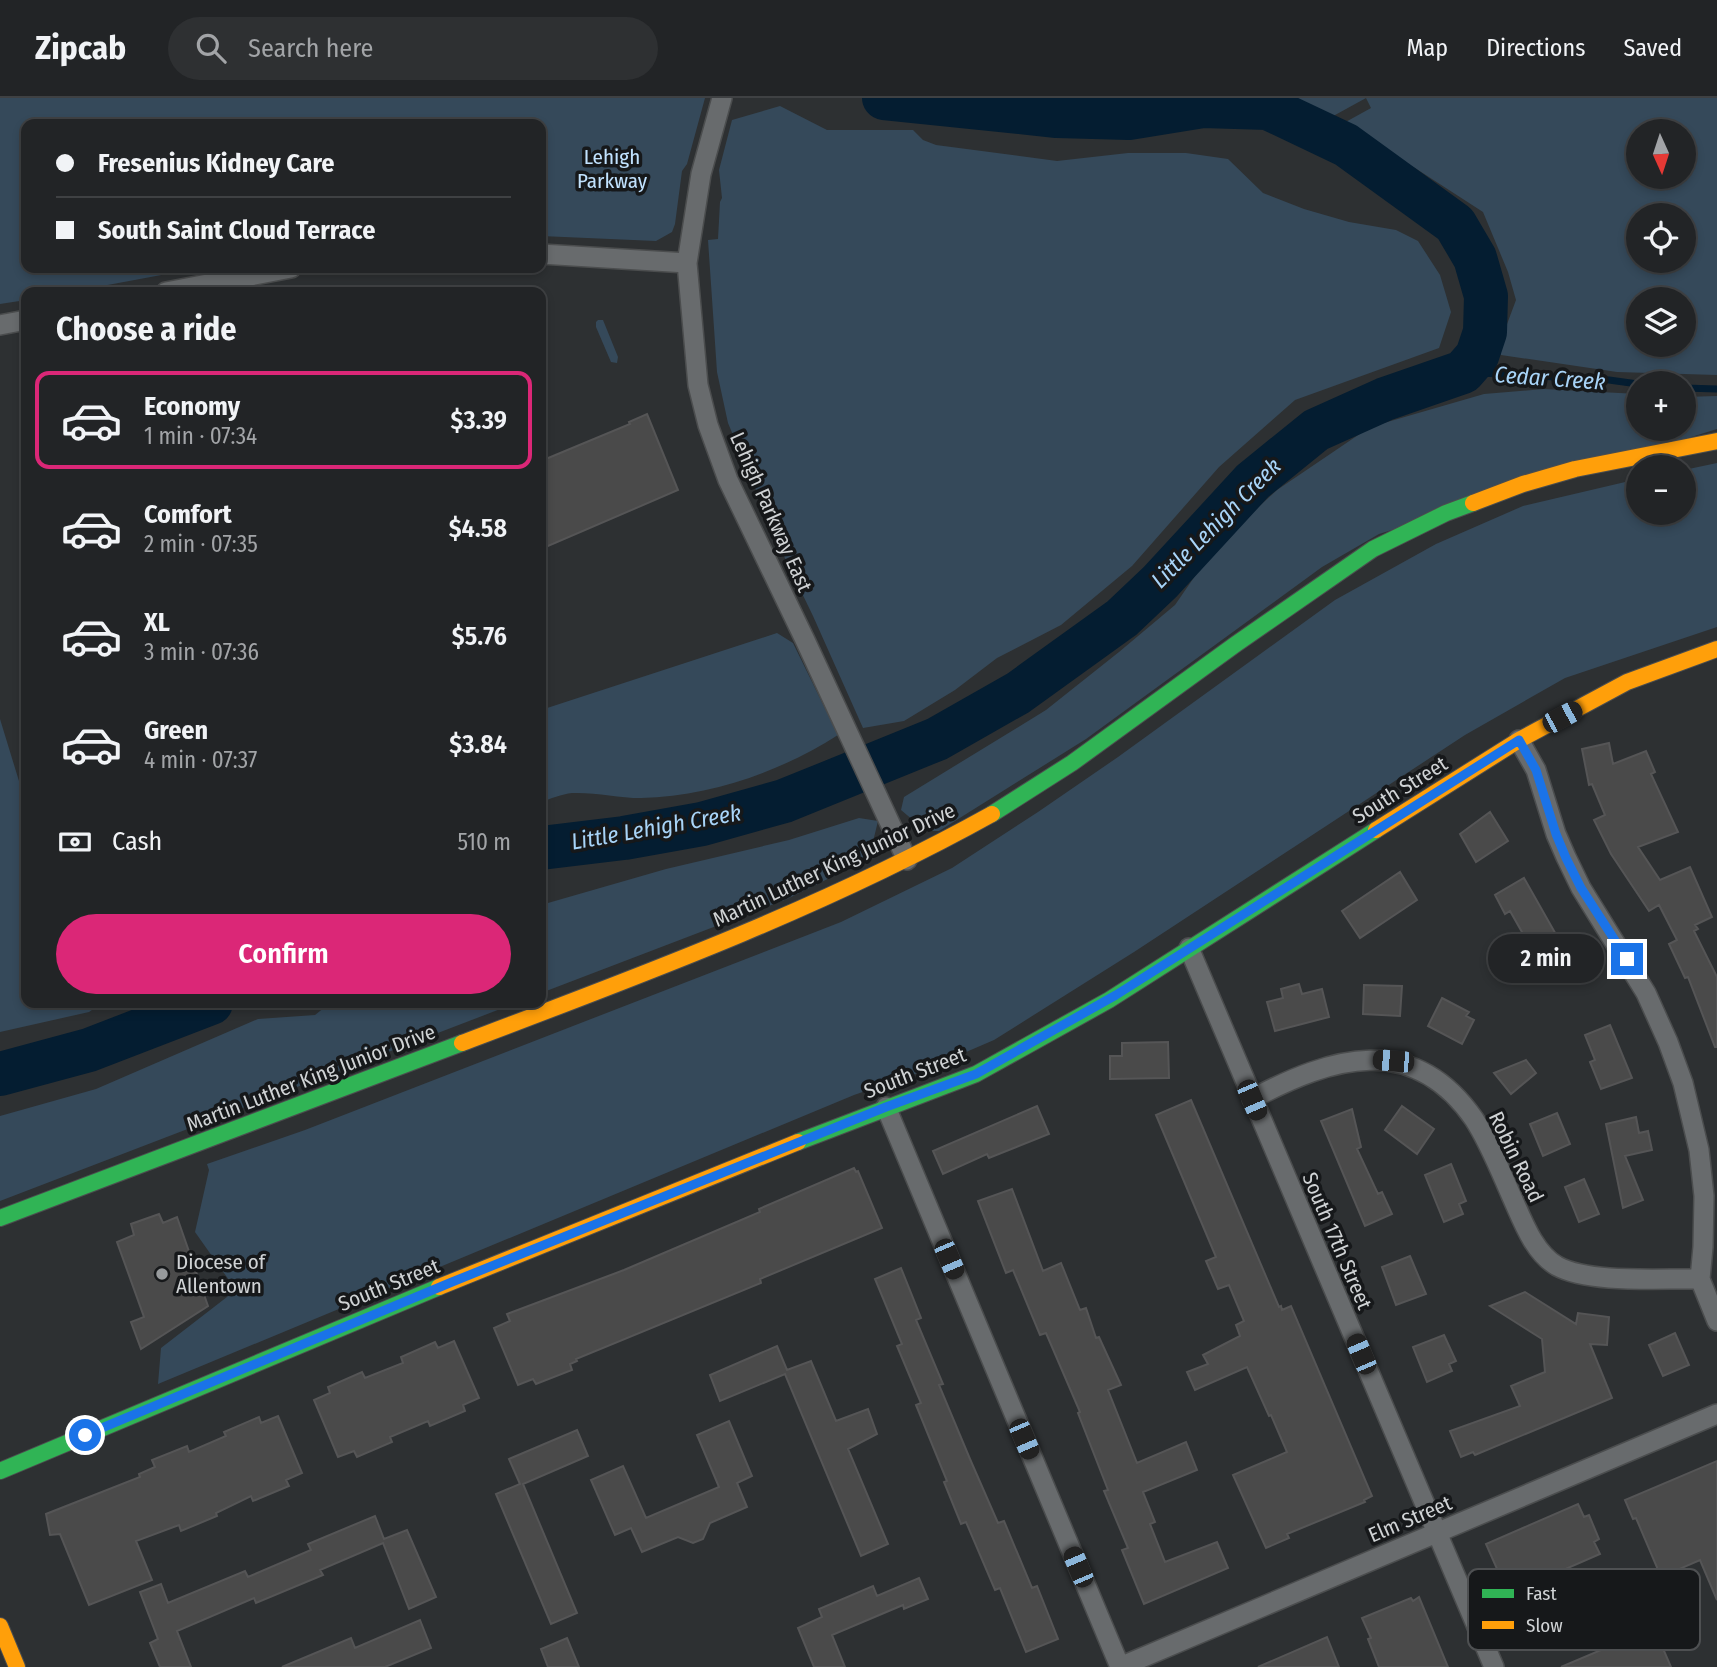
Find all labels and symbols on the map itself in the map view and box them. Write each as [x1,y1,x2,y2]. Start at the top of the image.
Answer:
north arrow [1626,119,1696,189]
park label: Lehigh Parkway [577,144,648,194]
water label: Cedar Creek [1494,360,1606,396]
street label: Lehigh Parkway East [724,428,818,596]
water label: Little Lehigh Creek [1145,452,1287,594]
car [1539,698,1586,736]
street label: South Street [1348,751,1452,829]
street label: Martin Luther King Junior Drive [709,797,959,933]
water label: Little Lehigh Creek [569,798,743,856]
callout: 2 min [1487,934,1602,984]
route end [1611,943,1643,975]
street label: Martin Luther King Junior Drive [183,1018,439,1138]
street label: South Street [860,1042,970,1104]
car [1372,1049,1415,1073]
car [1235,1077,1270,1123]
street label: Robin Road [1483,1107,1549,1207]
street label: South 17th Street [1296,1168,1378,1314]
car [932,1236,967,1282]
place label: Diocese of Allentown [176,1249,267,1299]
street label: South Street [335,1253,444,1317]
marker: Diocese of Allentown [154,1266,170,1282]
car [1344,1331,1379,1377]
car [1007,1416,1042,1462]
route start [69,1419,101,1451]
street label: Elm Street [1364,1490,1456,1548]
car [1061,1544,1096,1590]
legend [1468,1569,1700,1650]
text: Fast [1526,1582,1557,1605]
text: Slow [1526,1614,1563,1637]

